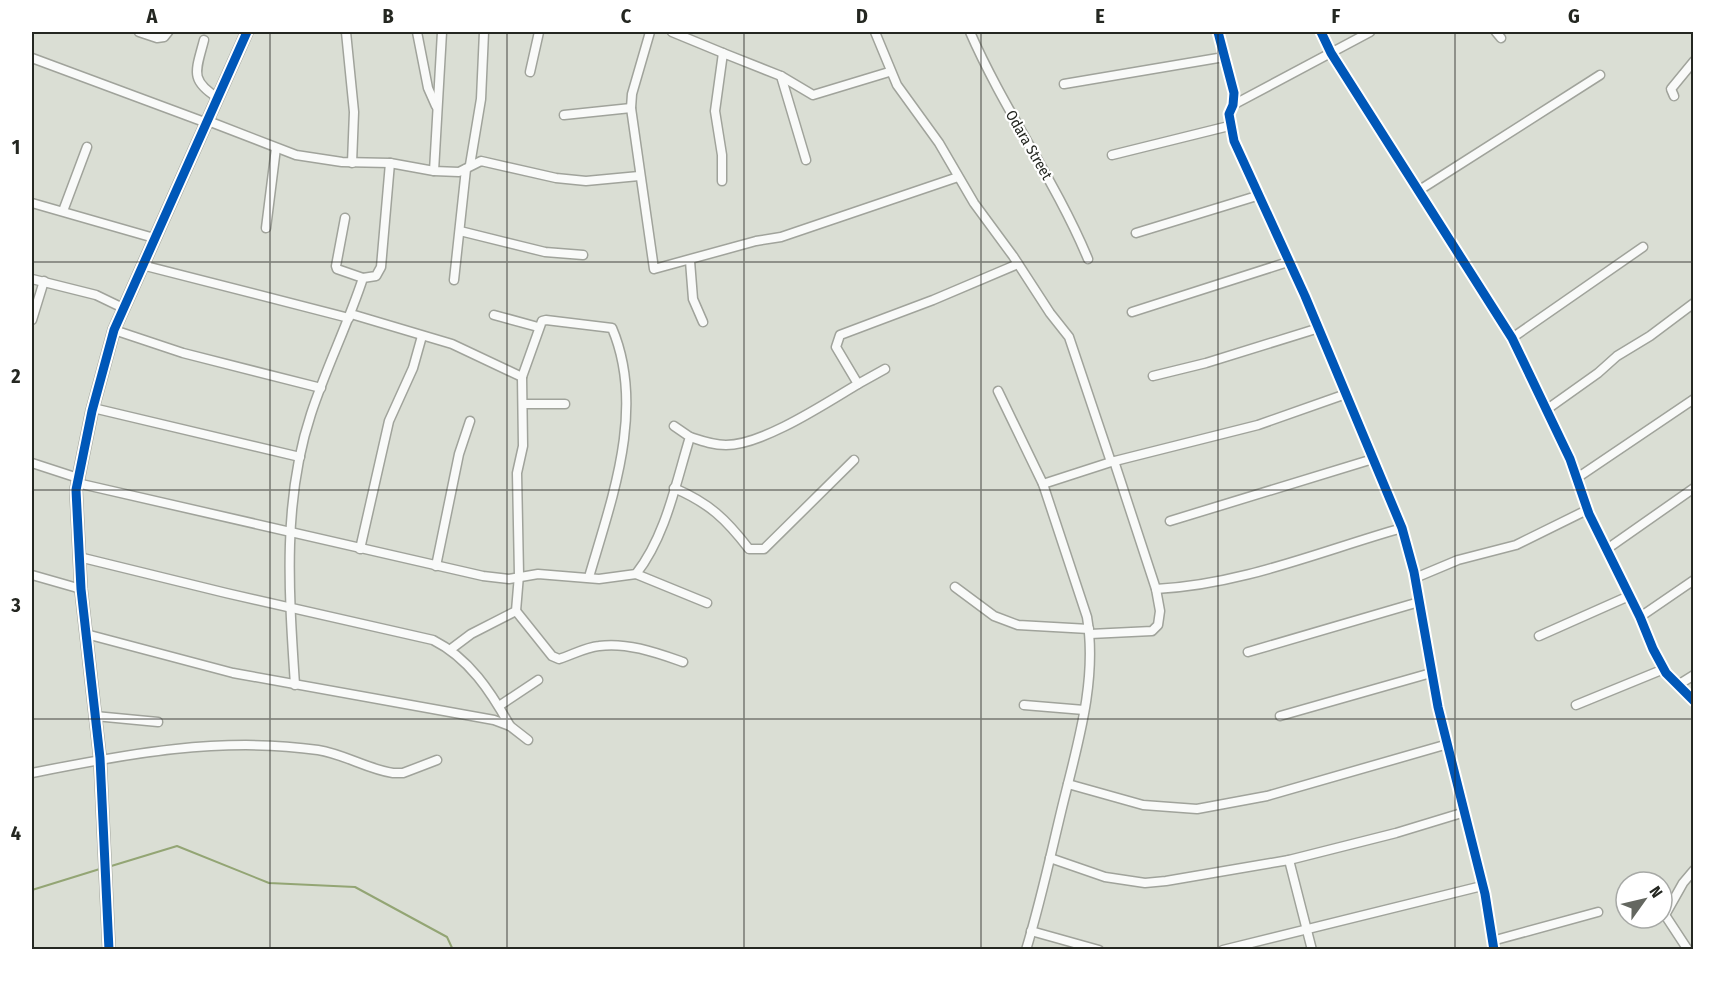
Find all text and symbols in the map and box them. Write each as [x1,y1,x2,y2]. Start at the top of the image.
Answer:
text: A [146,4,159,28]
text: B [382,4,394,28]
text: C [621,4,632,28]
text: D [856,4,868,28]
text: E [1095,4,1105,28]
text: F [1332,4,1341,28]
text: G [1568,4,1580,28]
street label: Odara Street [1002,107,1056,183]
text: 1 [12,135,20,159]
text: 2 [10,364,21,388]
text: 3 [10,593,21,617]
text: 4 [11,821,21,845]
north arrow [1614,870,1674,930]
text: N [1645,883,1667,901]

